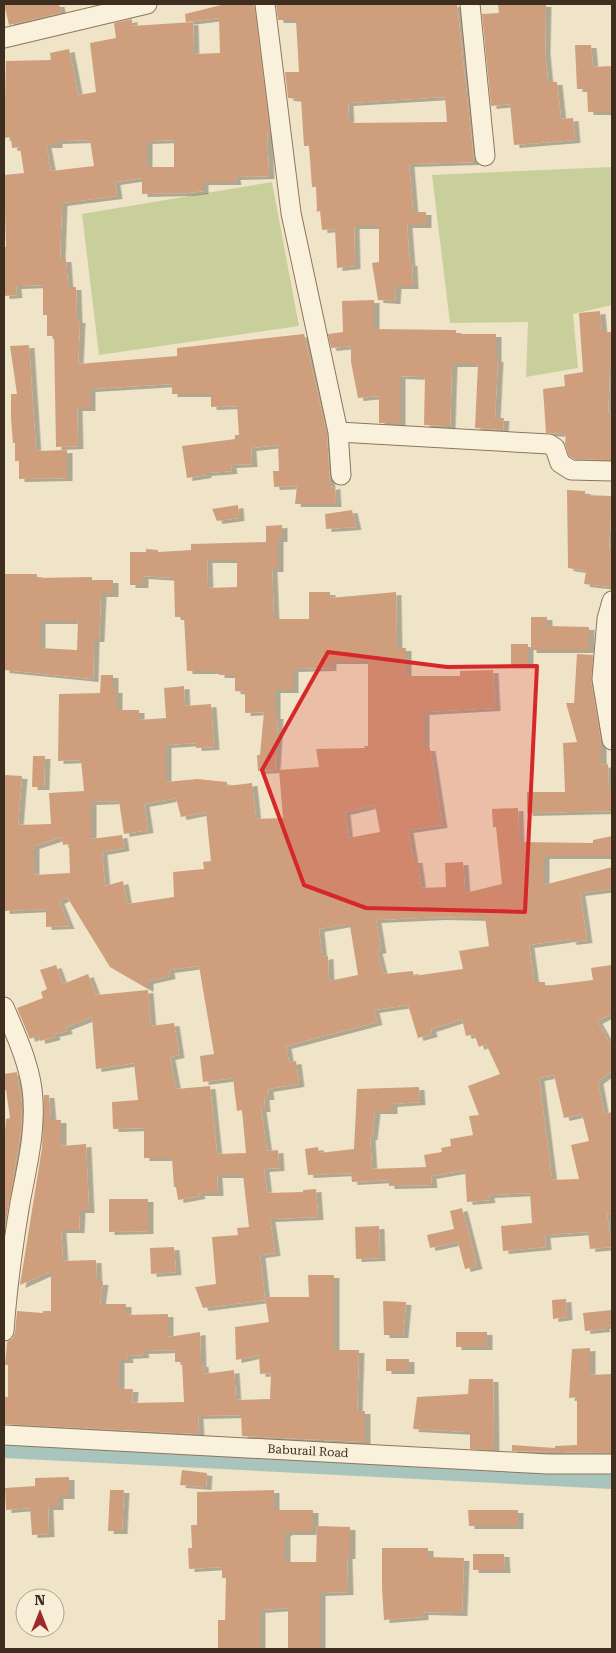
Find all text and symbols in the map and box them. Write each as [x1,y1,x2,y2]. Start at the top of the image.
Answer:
street label: Baburail Road [267,1442,349,1460]
north arrow [15,1588,65,1638]
text: N [35,1592,46,1608]

